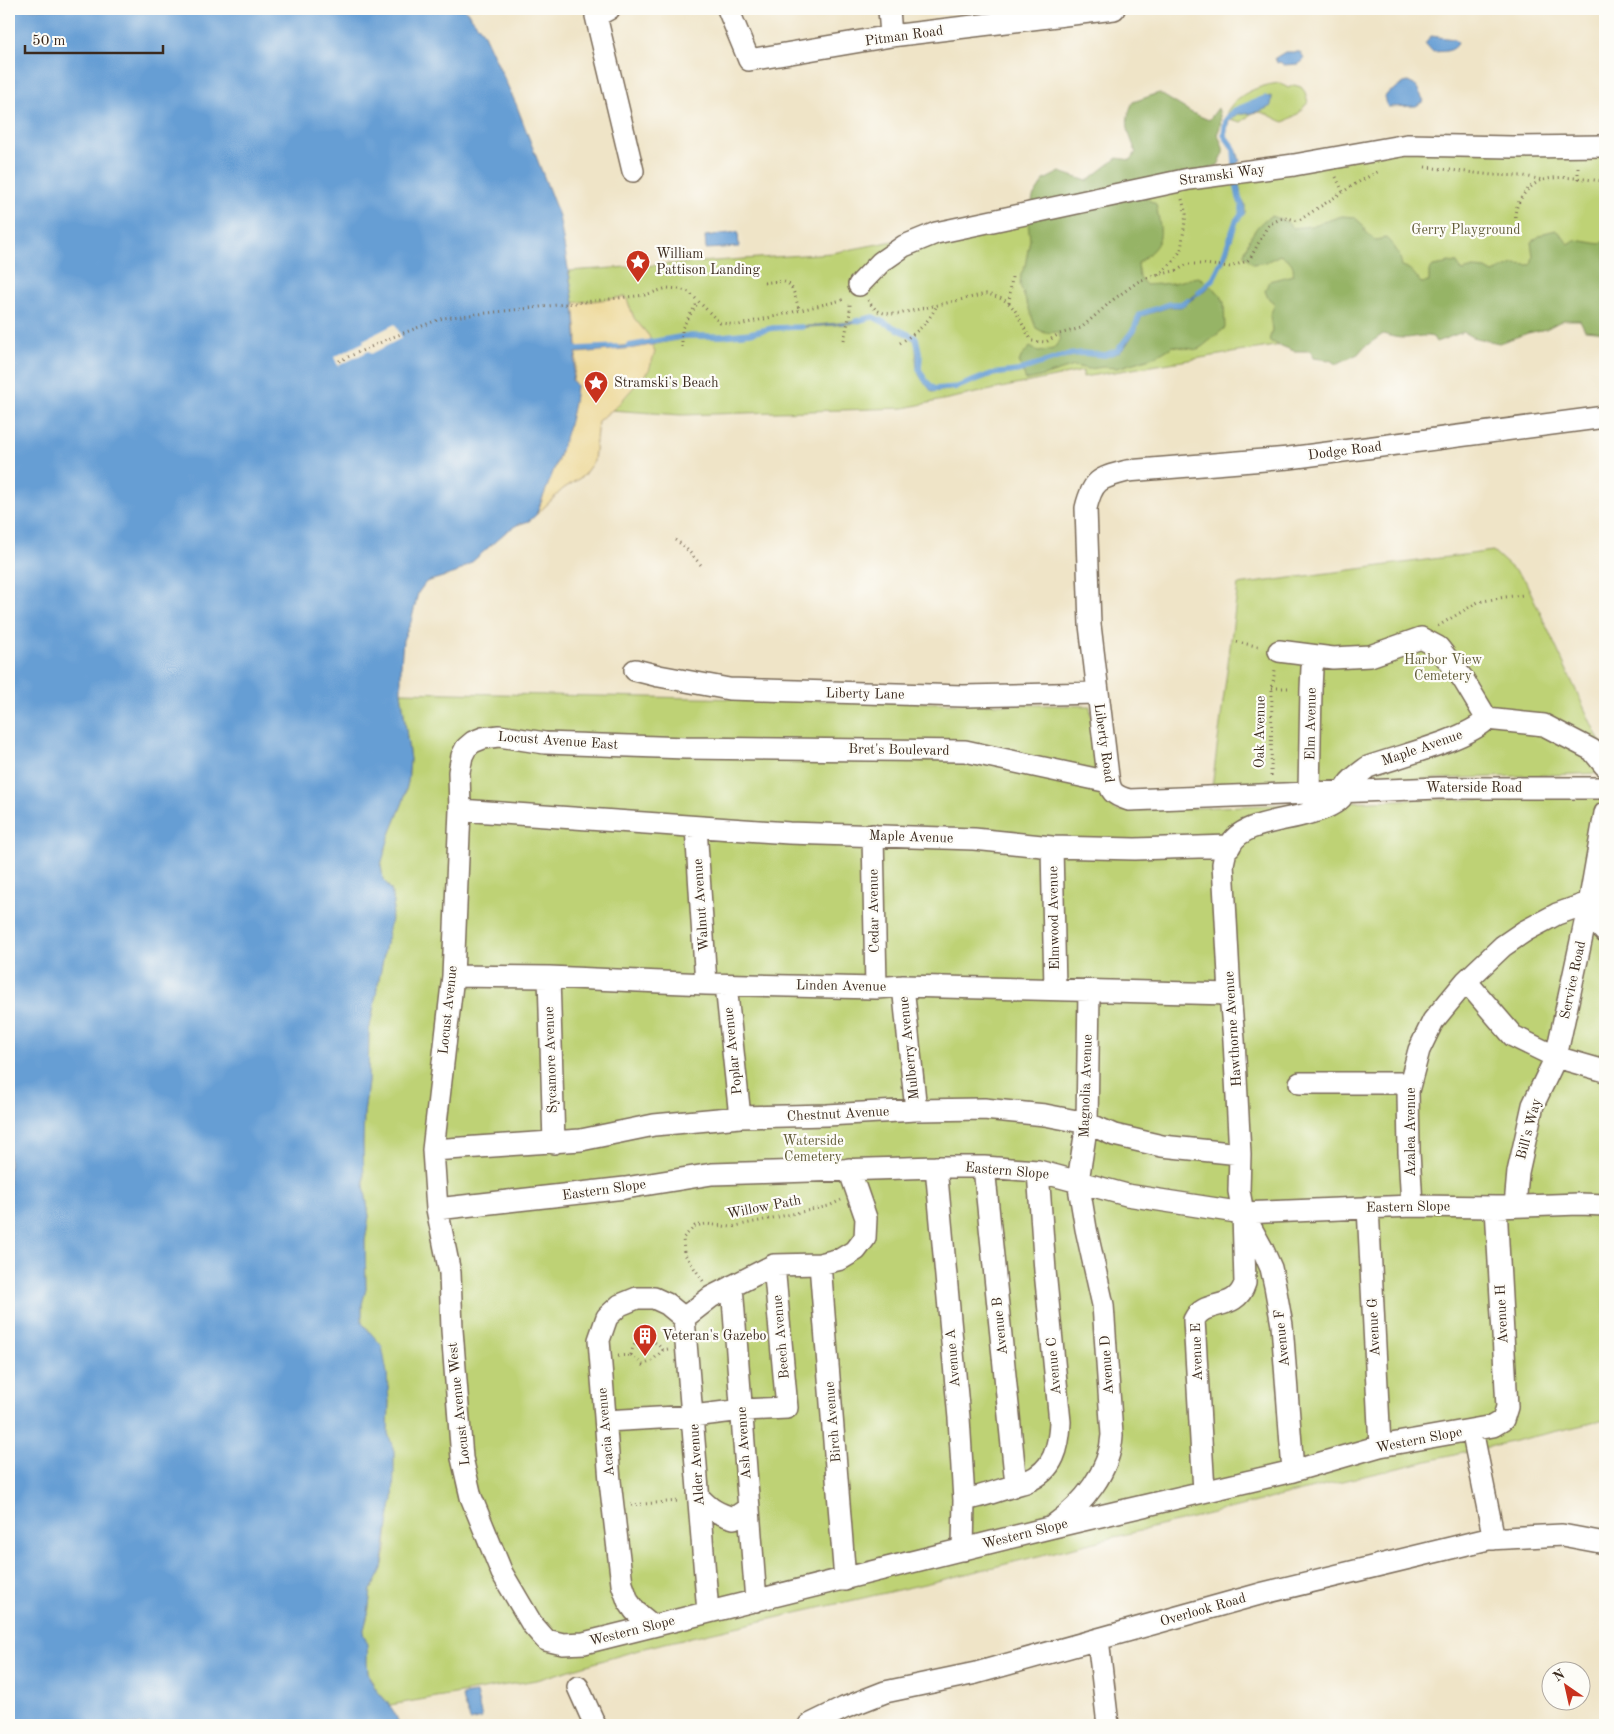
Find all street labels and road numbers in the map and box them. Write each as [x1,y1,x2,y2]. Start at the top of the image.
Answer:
street label: Pitman Road [864,24,944,48]
street label: Stramski Way [1178,162,1266,188]
street label: Dodge Road [1307,440,1383,462]
street label: Liberty Lane [825,686,905,702]
street label: Elm Avenue [1303,687,1319,761]
street label: Oak Avenue [1252,696,1268,768]
street label: Liberty Road [1092,702,1116,784]
street label: Maple Avenue [1380,728,1464,768]
street label: Locust Avenue East [497,730,619,752]
street label: Bret's Boulevard [848,742,950,758]
street label: Waterside Road [1426,781,1522,795]
street label: Maple Avenue [869,829,953,845]
street label: Walnut Avenue [691,858,711,952]
street label: Elmwood Avenue [1046,866,1062,970]
street label: Cedar Avenue [866,869,882,953]
street label: Service Road [1558,940,1588,1020]
street label: Locust Avenue [436,965,460,1055]
street label: Hawthorne Avenue [1222,971,1244,1087]
street label: Linden Avenue [796,978,886,994]
street label: Mulberry Avenue [897,996,921,1100]
street label: Sycamore Avenue [542,1006,560,1114]
street label: Poplar Avenue [721,1007,745,1095]
street label: Magnolia Avenue [1077,1034,1095,1138]
street label: Azalea Avenue [1404,1087,1418,1177]
street label: Bill's Way [1514,1097,1544,1161]
street label: Chestnut Avenue [786,1104,890,1124]
street label: Eastern Slope [964,1160,1050,1182]
street label: Eastern Slope [561,1177,647,1203]
street label: Willow Path [726,1193,803,1221]
street label: Eastern Slope [1366,1199,1450,1215]
street label: Avenue H [1493,1284,1511,1344]
street label: Beech Avenue [770,1294,792,1380]
street label: Avenue B [990,1296,1010,1356]
street label: Avenue G [1365,1297,1383,1357]
street label: Avenue F [1272,1308,1292,1368]
street label: Avenue E [1189,1323,1205,1381]
street label: Avenue A [943,1328,963,1388]
street label: Avenue D [1098,1335,1116,1395]
street label: Avenue C [1045,1337,1063,1395]
street label: Locust Avenue West [446,1341,472,1467]
street label: Birch Avenue [822,1381,844,1463]
street label: Acacia Avenue [595,1387,617,1477]
street label: Ash Avenue [734,1406,754,1480]
street label: Alder Avenue [687,1423,707,1507]
street label: Western Slope [1375,1425,1463,1455]
street label: Western Slope [981,1517,1069,1551]
street label: Overlook Road [1158,1591,1248,1629]
street label: Western Slope [588,1614,676,1648]

